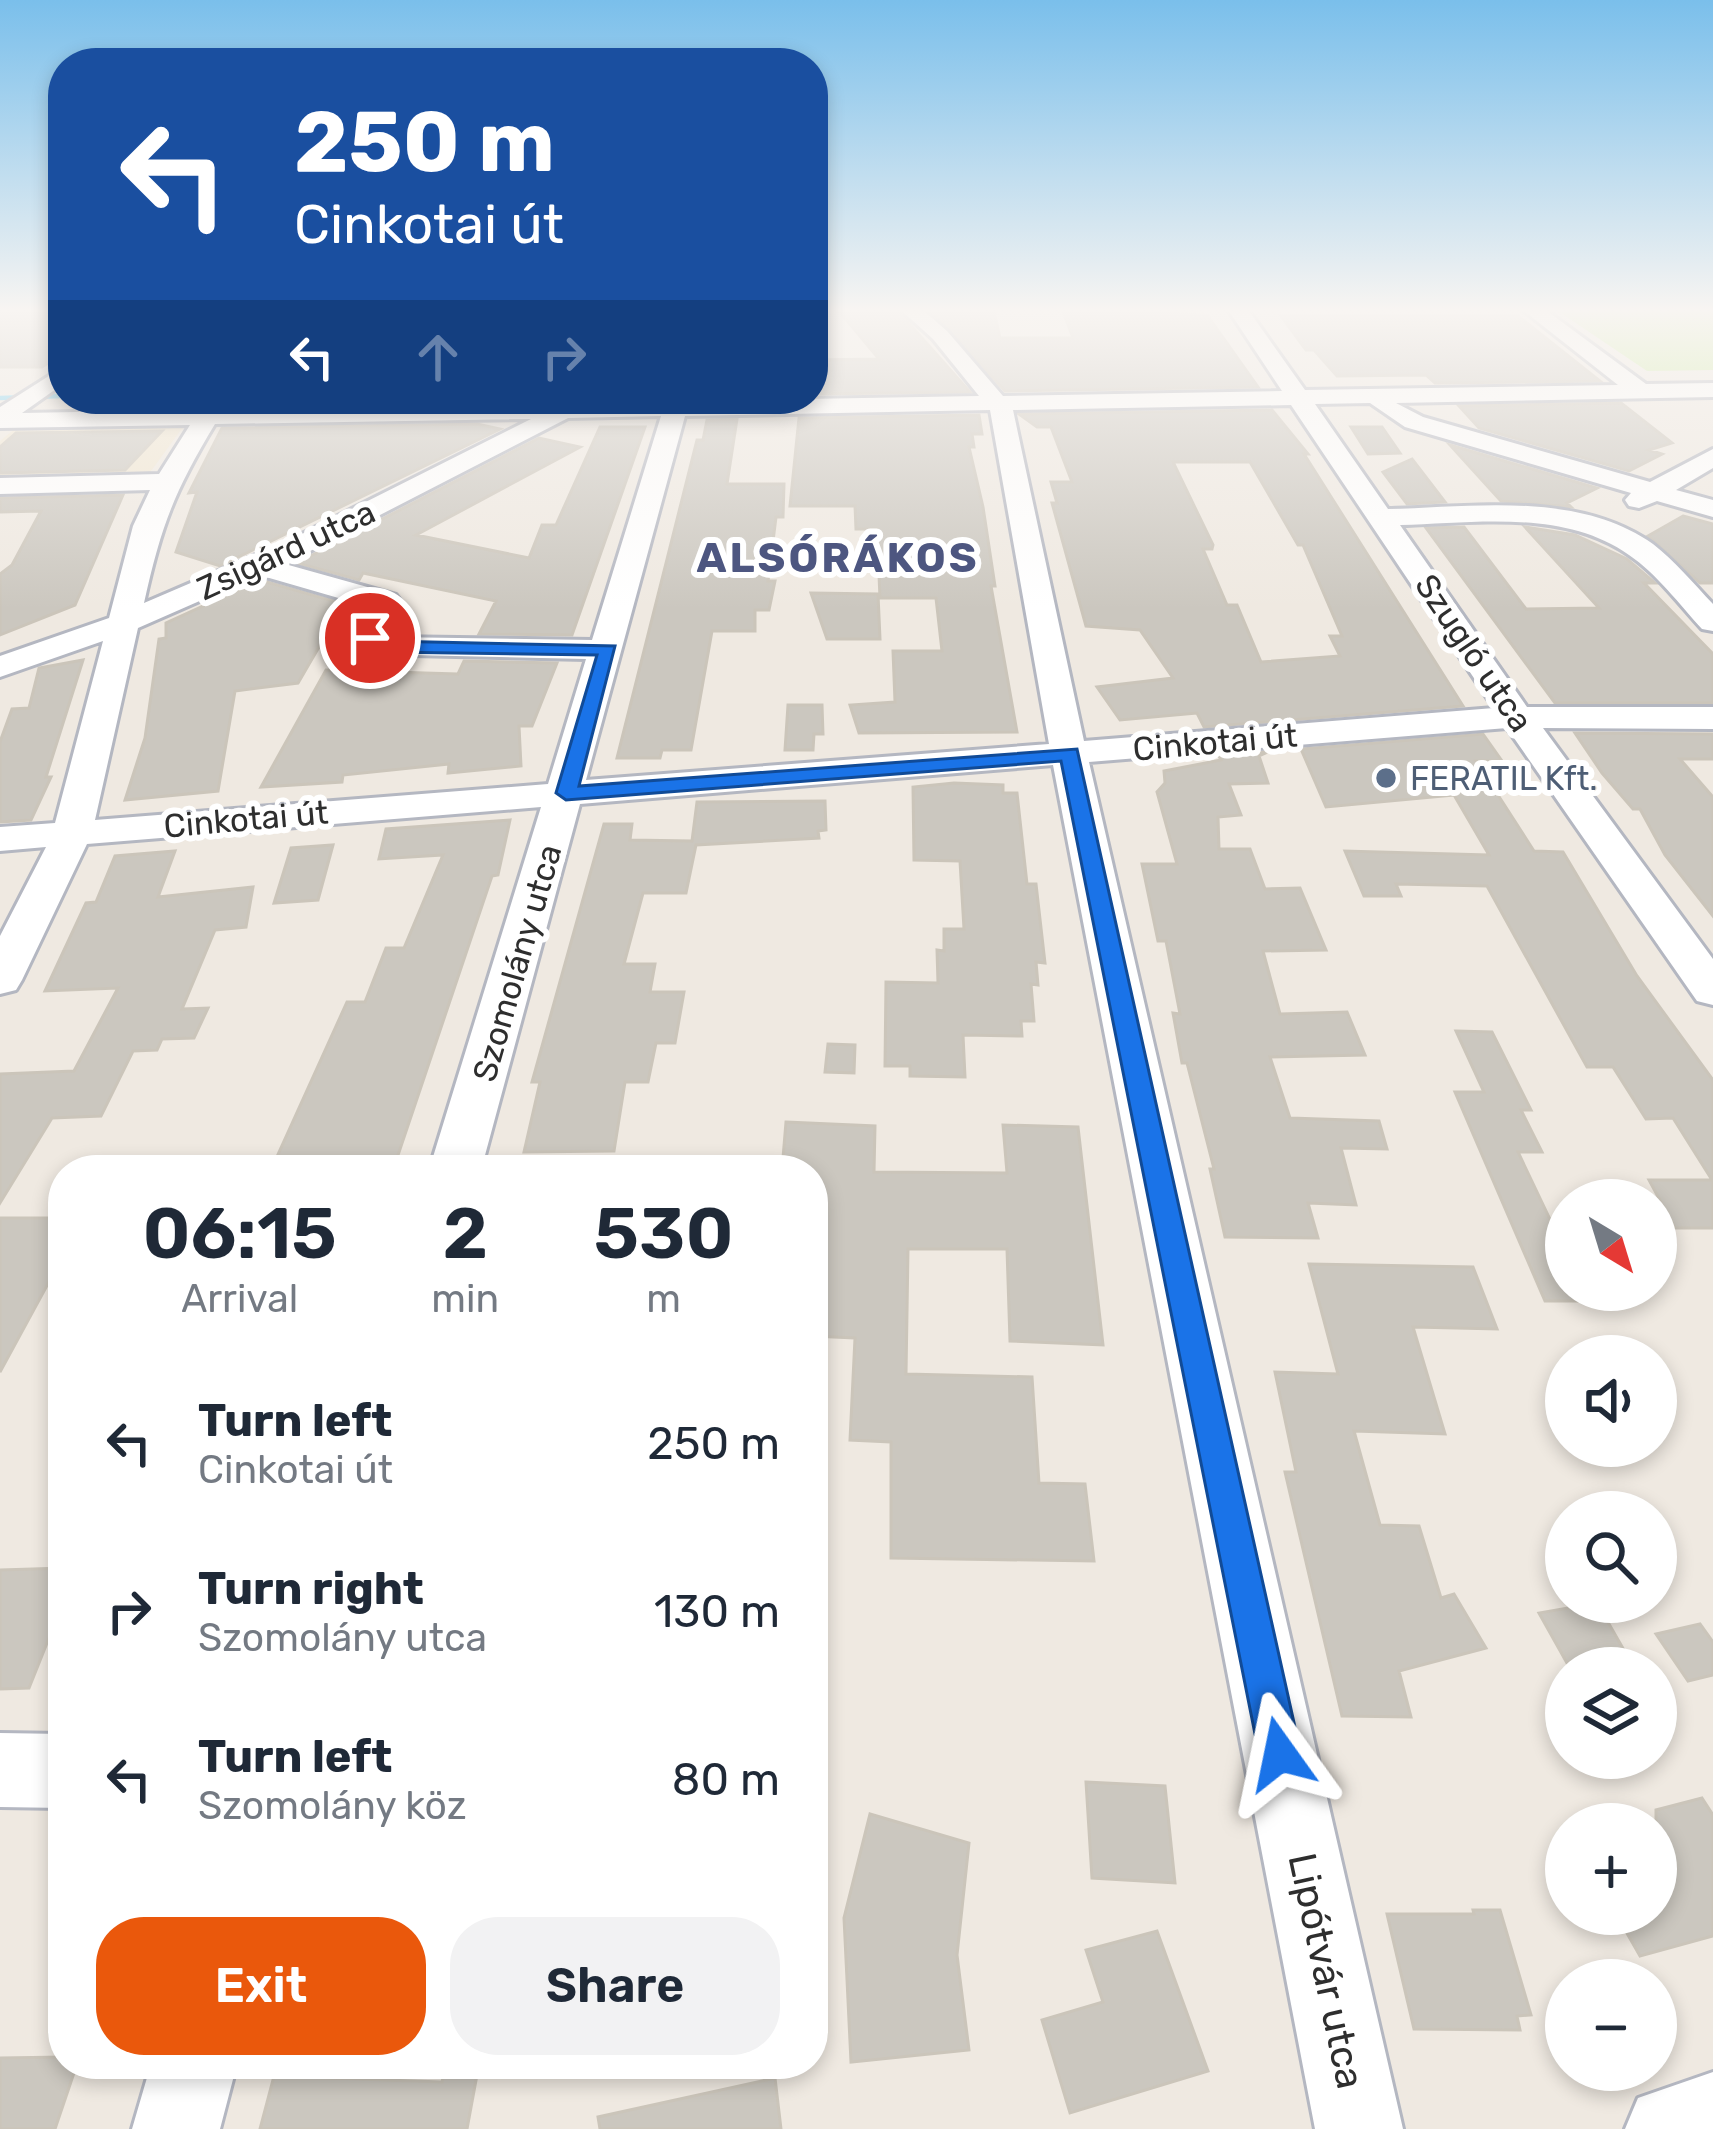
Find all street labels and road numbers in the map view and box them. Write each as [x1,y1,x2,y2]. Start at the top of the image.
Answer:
street label: Zsigárd utca [191,492,381,608]
street label: Szugló utca [1407,567,1541,739]
street label: Cinkotai út [1131,715,1299,769]
street label: Cinkotai út [162,792,330,846]
street label: Szomolány utca [465,840,569,1086]
street label: Lipótvár utca [1279,1849,1373,2093]

